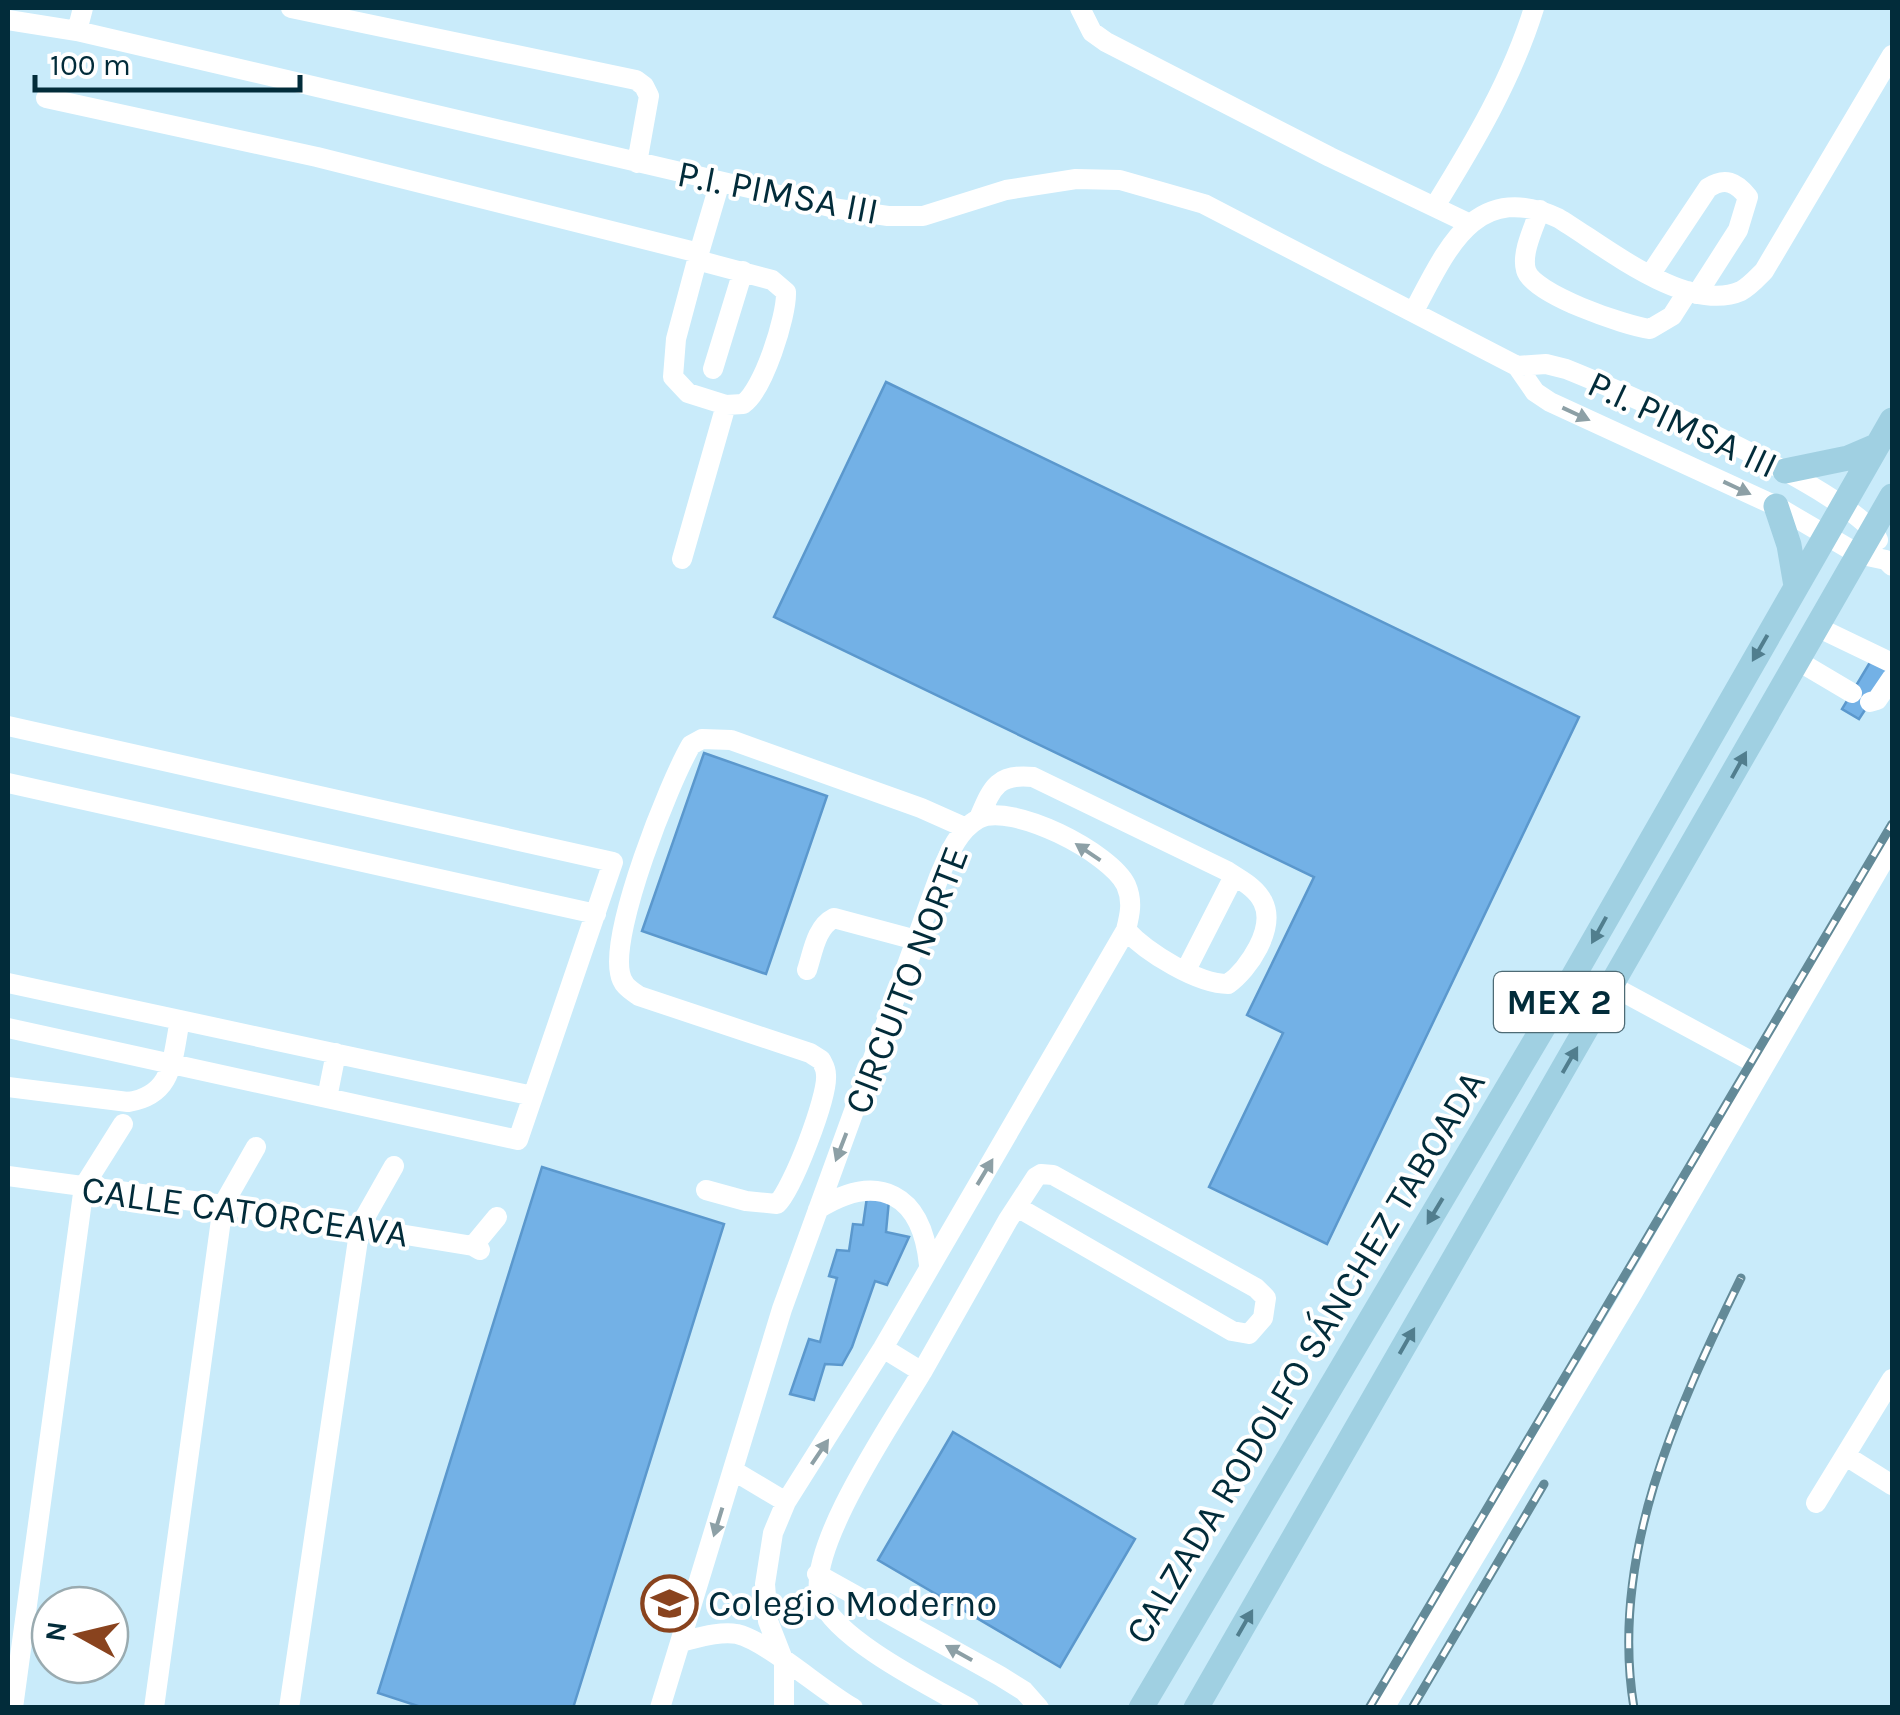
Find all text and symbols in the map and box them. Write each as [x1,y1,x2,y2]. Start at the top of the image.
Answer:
scale bar [35,30,300,92]
text: 100 m [50,47,131,83]
street label: P.I. PIMSA III [674,151,882,234]
street label: P.I. PIMSA III [1581,361,1785,488]
one-way arrow [1562,406,1591,423]
one-way arrow [1722,480,1752,496]
one-way arrow [1752,634,1770,662]
one-way arrow [1730,751,1748,779]
street label: CIRCUITO NORTE [835,840,978,1120]
one-way arrow [1075,843,1102,862]
one-way arrow [1591,916,1608,945]
road number: MEX 2 [1494,972,1624,1032]
one-way arrow [1561,1046,1578,1074]
street label: CALZADA RODOLFO SÁNCHEZ TABOADA [1115,1062,1495,1652]
one-way arrow [833,1132,848,1162]
one-way arrow [976,1158,993,1186]
street label: CALLE CATORCEAVA [79,1166,411,1257]
one-way arrow [1427,1197,1444,1225]
one-way arrow [1398,1327,1416,1355]
one-way arrow [810,1438,828,1465]
one-way arrow [710,1507,725,1538]
school or university icon: Colegio Moderno [639,1573,699,1633]
place label: Colegio Moderno [708,1581,997,1626]
north arrow [30,1585,130,1685]
one-way arrow [1236,1609,1253,1637]
text: N [38,1619,73,1644]
one-way arrow [945,1645,973,1663]

